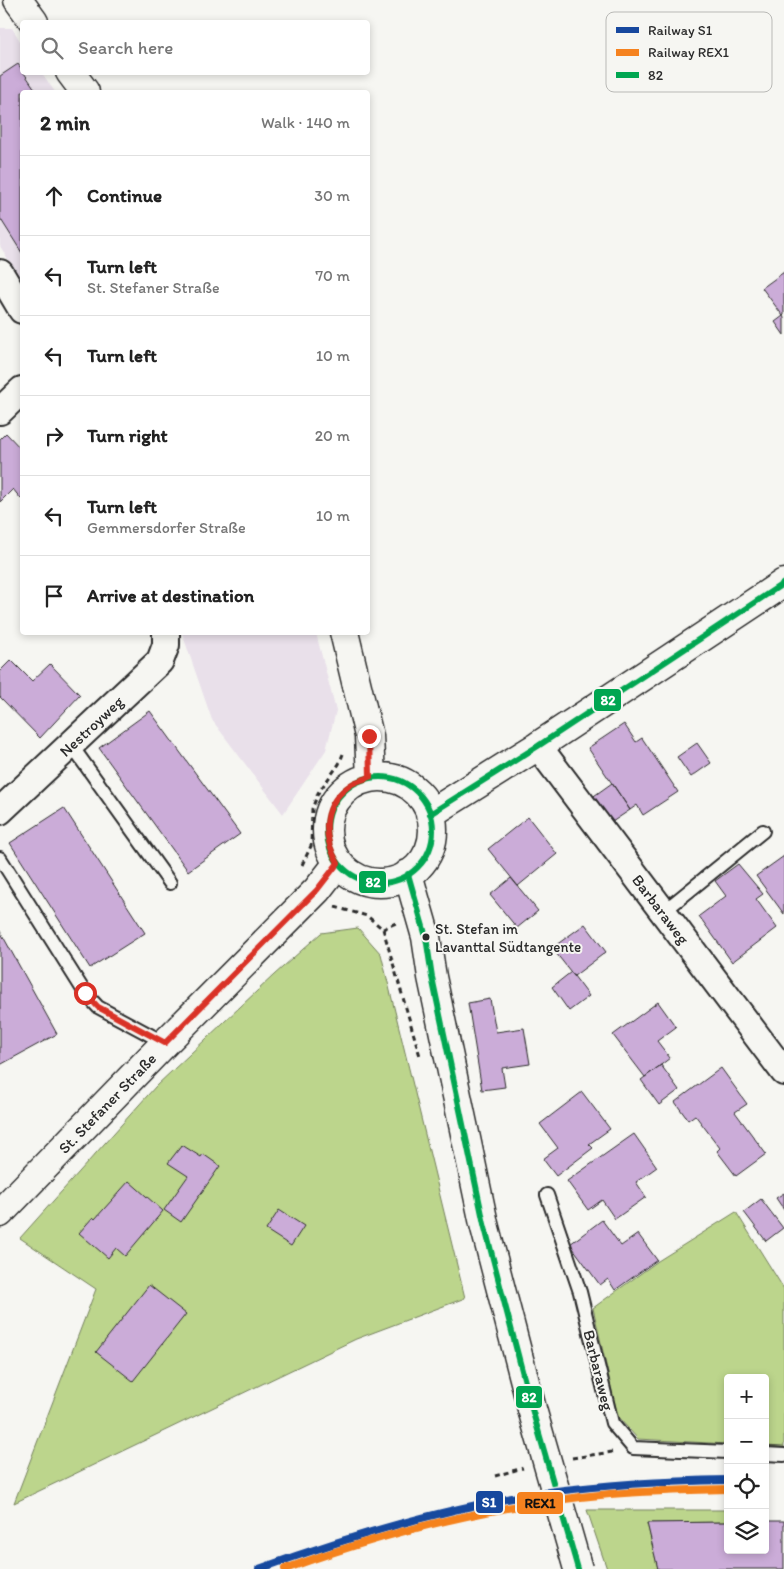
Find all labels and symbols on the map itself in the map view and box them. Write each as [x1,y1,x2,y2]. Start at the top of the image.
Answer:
legend [606,12,772,92]
text: Railway S1 [648,22,713,39]
text: Railway REX1 [648,44,730,61]
text: 82 [648,67,664,84]
line badge: 82 [593,688,622,712]
street label: Nestroyweg [55,691,128,761]
text: 82 [600,692,616,709]
route end [358,725,381,748]
line badge: 82 [358,870,387,894]
street label: Barbaraweg [628,871,694,949]
text: 82 [365,874,381,891]
place label: St. Stefan im Lavanttal Südtangente [435,920,581,956]
marker: St. Stefan im Lavanttal Südtangente [421,932,431,942]
route start [74,982,97,1005]
street label: St. Stefaner Straße [54,1049,160,1158]
street label: Barbaraweg [579,1328,618,1413]
line badge: 82 [515,1385,543,1409]
text: 82 [521,1389,537,1406]
line badge: S1 [475,1490,504,1514]
line badge: REX1 [516,1491,564,1515]
text: S1 [482,1494,497,1511]
text: REX1 [524,1495,556,1512]

